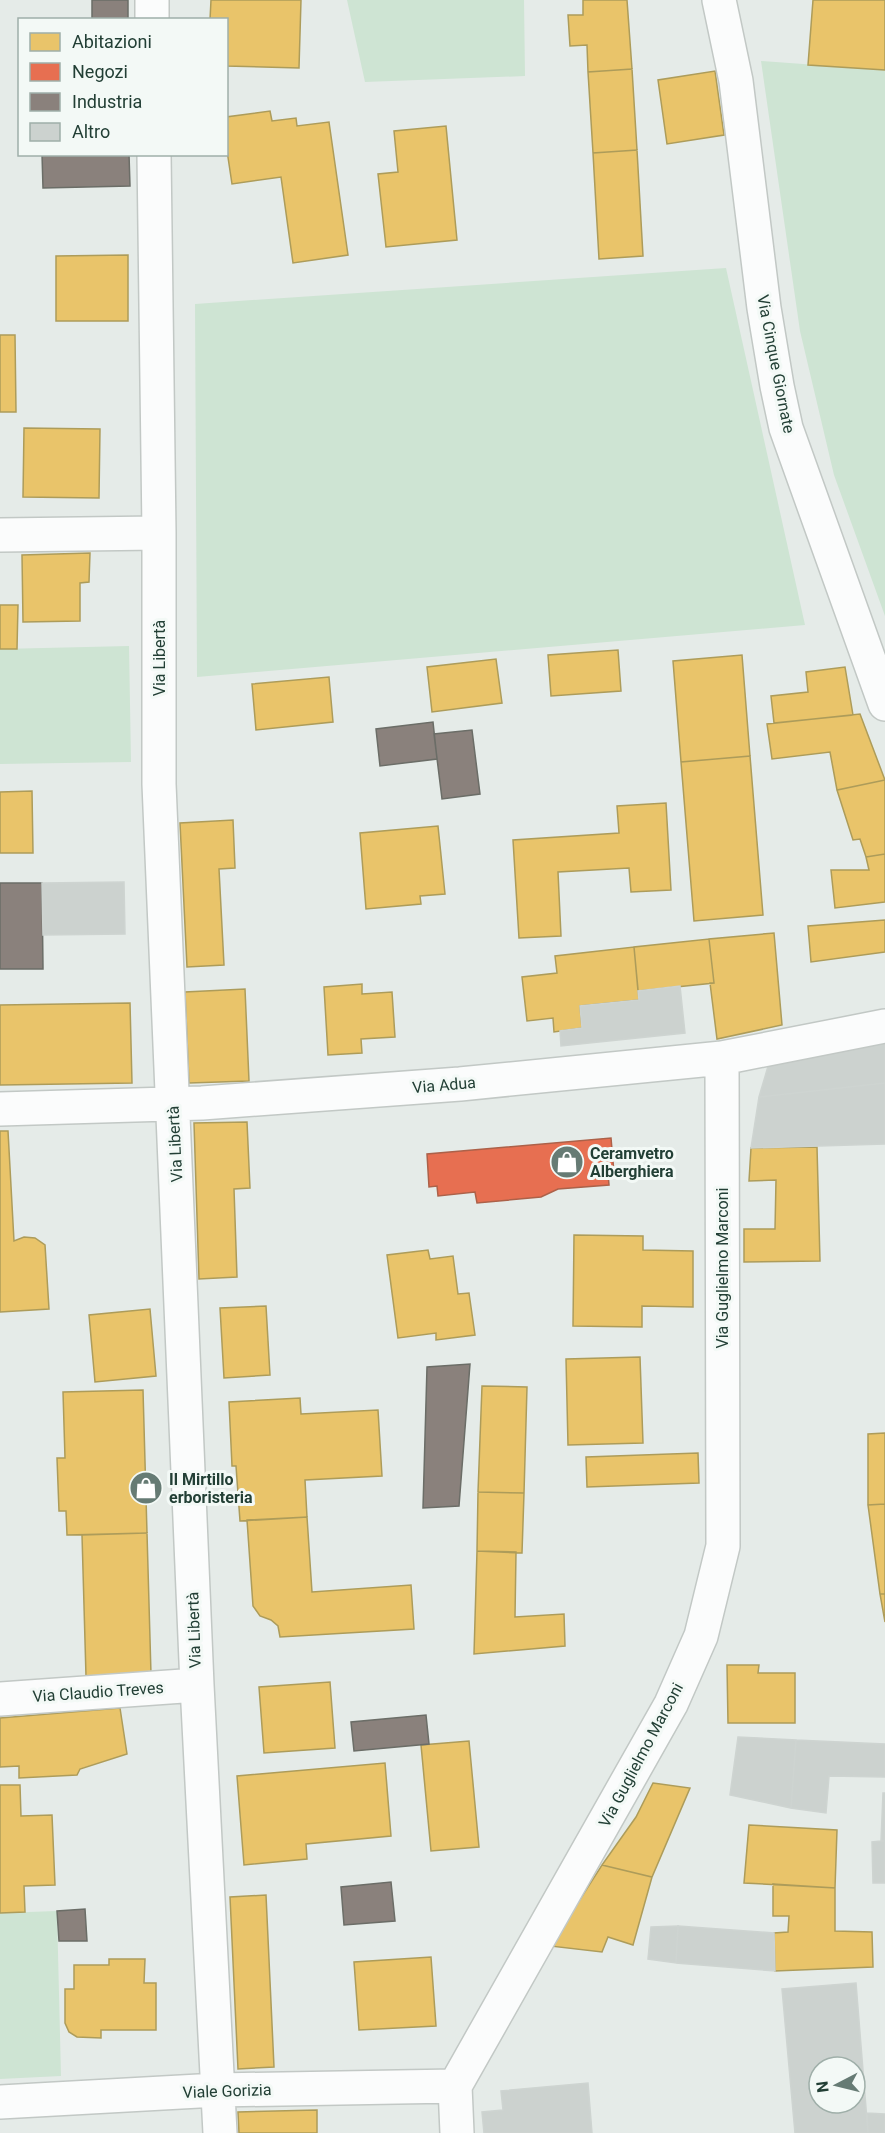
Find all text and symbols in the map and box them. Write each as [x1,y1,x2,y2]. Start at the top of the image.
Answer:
legend [18,18,228,156]
text: Abitazioni [72,31,152,52]
text: Negozi [72,61,128,82]
text: Industria [72,91,142,112]
text: Altro [72,121,110,142]
street label: Via Cinque Giornate [753,293,799,435]
street label: Via Libertà [150,620,169,696]
street label: Via Adua [411,1073,477,1097]
street label: Via Libertà [164,1105,186,1183]
shop icon: Ceramvetro Alberghiera [549,1144,585,1180]
place label: Ceramvetro Alberghiera [590,1144,674,1181]
street label: Via Guglielmo Marconi [713,1188,732,1348]
shop icon: Il Mirtillo erboristeria [128,1470,164,1506]
place label: Il Mirtillo erboristeria [169,1470,253,1507]
street label: Via Libertà [183,1591,205,1669]
street label: Via Claudio Treves [32,1678,164,1706]
street label: Via Guglielmo Marconi [595,1680,687,1830]
north arrow [807,2055,867,2115]
street label: Viale Gorizia [182,2080,272,2102]
text: N [812,2080,833,2094]

